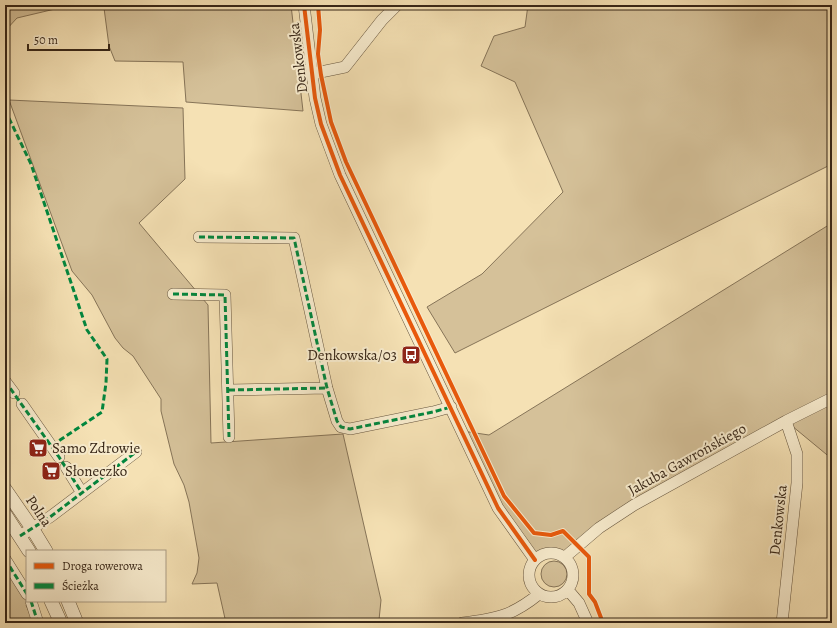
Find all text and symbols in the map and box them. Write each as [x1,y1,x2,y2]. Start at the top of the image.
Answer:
street label: Denkowska [284,22,312,94]
scale bar [28,26,109,52]
text: 50 m [34,32,58,48]
bus stop icon: Denkowska/03 [400,344,422,366]
place label: Denkowska/03 [307,345,397,365]
street label: Jakuba Gawrońskiego [624,418,750,500]
supermarket icon: Samo Zdrowie [27,437,49,459]
place label: Samo Zdrowie [52,438,140,458]
supermarket icon: Słoneczko [40,460,62,482]
place label: Słoneczko [65,461,127,481]
street label: Denkowska [764,484,792,556]
street label: Polna [21,491,57,531]
legend [26,550,166,602]
text: Droga rowerowa [62,558,143,574]
text: Ścieżka [62,578,99,594]

